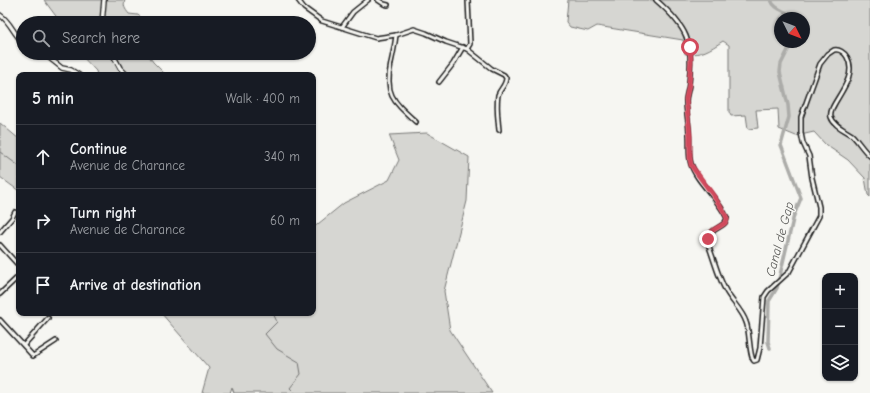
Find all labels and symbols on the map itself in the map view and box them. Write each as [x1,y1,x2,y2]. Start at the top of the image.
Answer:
north arrow [774,12,810,48]
route start [681,38,699,56]
water label: Canal de Gap [762,200,797,278]
route end [699,230,717,248]

